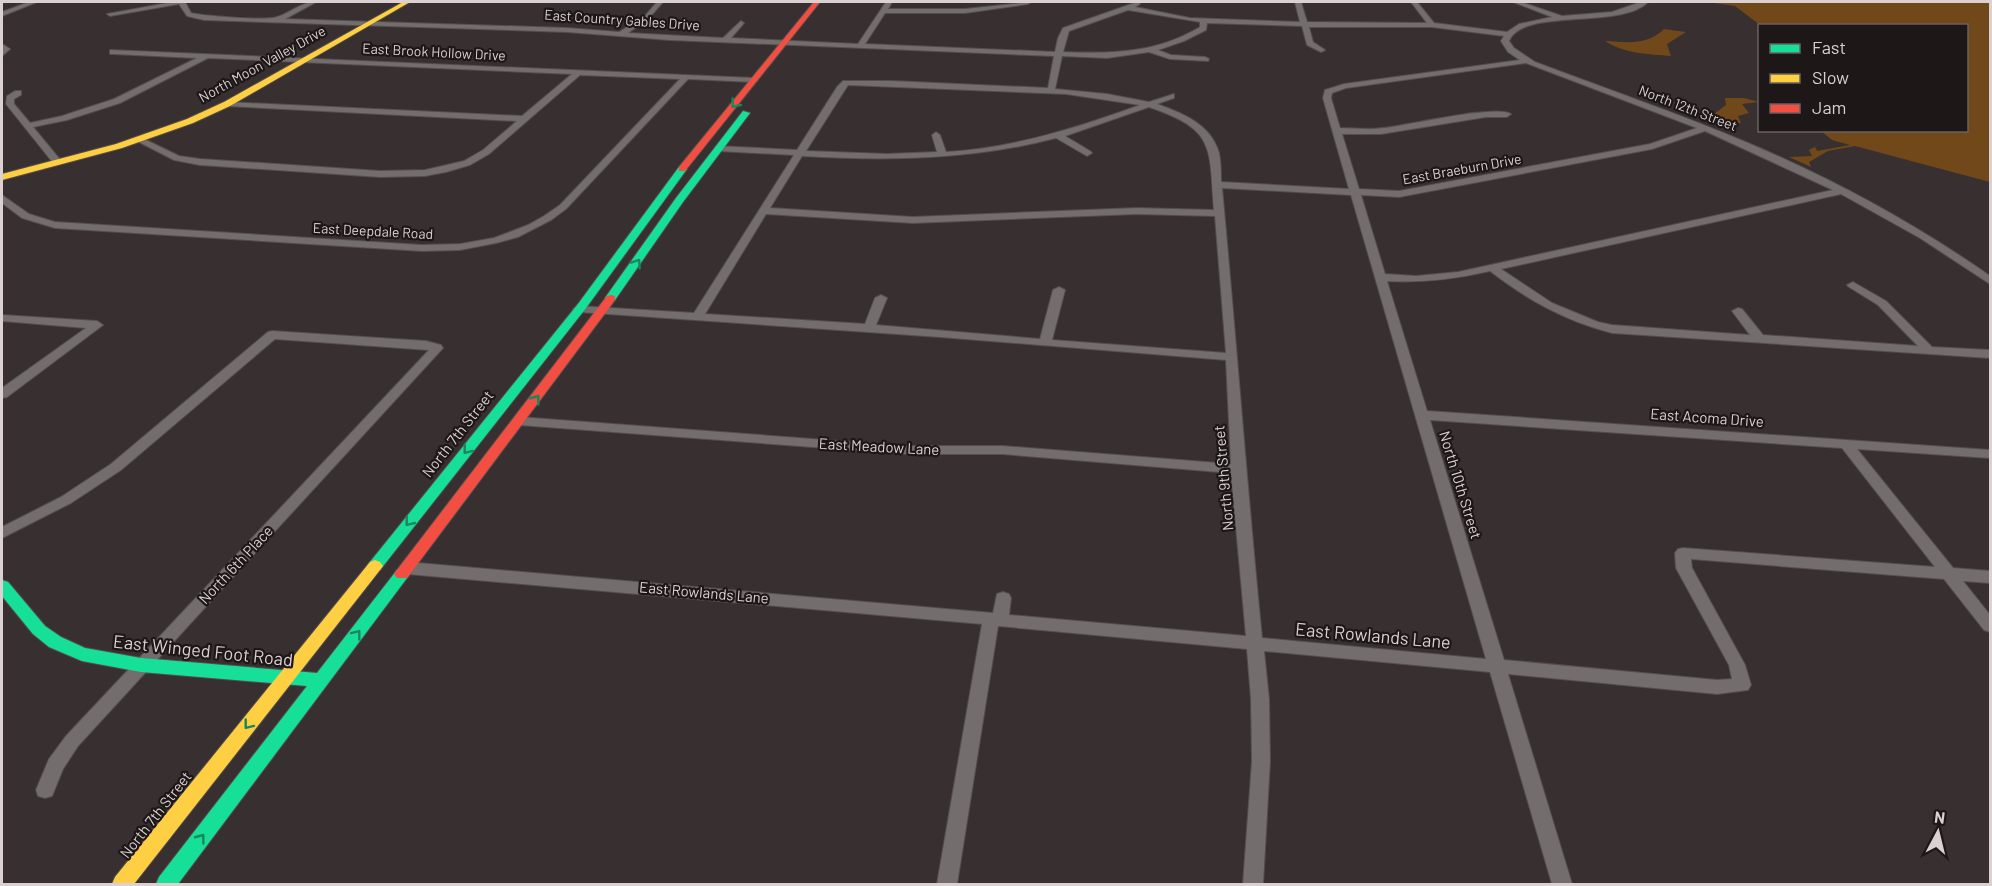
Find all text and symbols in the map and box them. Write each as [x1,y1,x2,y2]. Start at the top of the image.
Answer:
street label: East Country Gables Drive [544,6,700,33]
street label: North Moon Valley Drive [195,22,328,106]
legend [1758,24,1968,132]
text: Fast [1812,36,1846,58]
street label: East Brook Hollow Drive [362,39,506,64]
text: Slow [1812,66,1849,88]
street label: North 12th Street [1637,81,1740,134]
text: Jam [1812,96,1846,118]
one-way arrow [732,98,743,109]
street label: East Braeburn Drive [1401,150,1523,187]
street label: East Deepdale Road [312,219,434,242]
one-way arrow [630,258,641,269]
street label: North 7th Street [418,386,497,480]
one-way arrow [528,395,539,406]
street label: East Acoma Drive [1650,404,1764,430]
street label: North 9th Street [1209,425,1237,532]
street label: North 10th Street [1436,429,1486,541]
street label: East Meadow Lane [818,434,940,458]
one-way arrow [463,443,474,454]
one-way arrow [405,515,416,526]
street label: North 6th Place [194,521,276,607]
street label: East Rowlands Lane [639,577,770,607]
street label: East Rowlands Lane [1294,617,1452,653]
one-way arrow [350,629,361,640]
street label: East Winged Foot Road [112,630,294,670]
one-way arrow [244,718,255,729]
street label: North 7th Street [116,767,195,861]
north arrow [1908,802,1968,862]
text: N [1933,807,1946,827]
one-way arrow [194,833,205,844]

